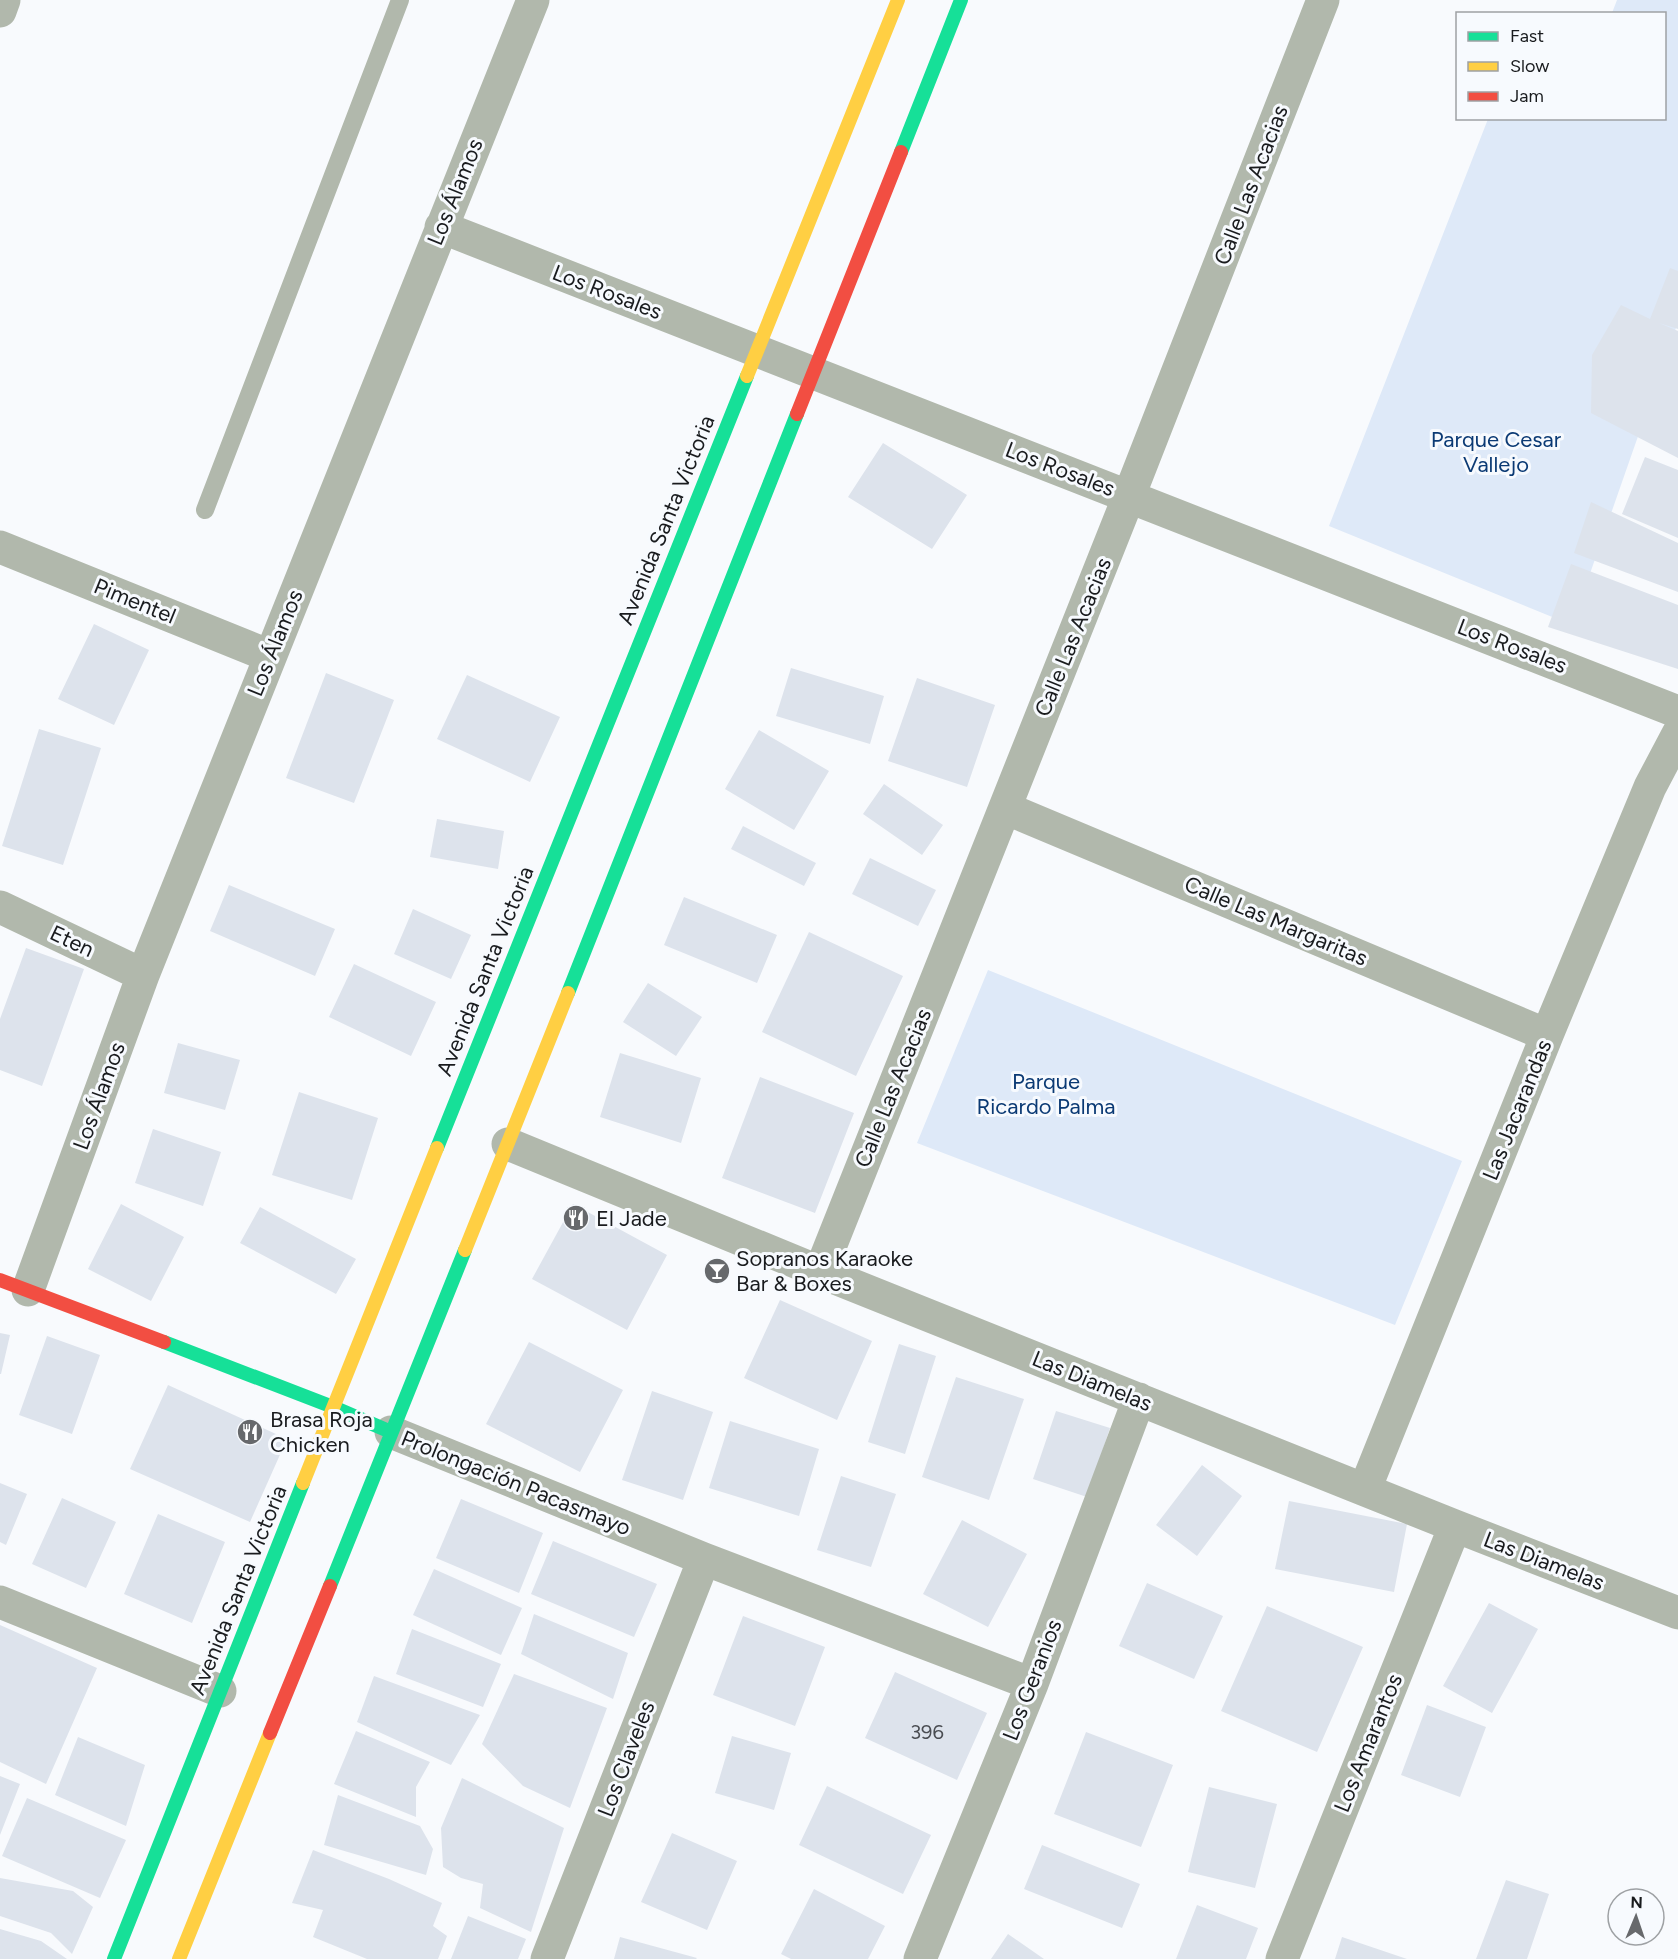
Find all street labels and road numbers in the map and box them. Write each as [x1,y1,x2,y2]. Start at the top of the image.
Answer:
street label: Calle Las Acacias [1208,101,1294,269]
street label: Los Álamos [421,135,489,249]
street label: Los Rosales [548,259,666,325]
street label: Avenida Santa Victoria [612,411,720,629]
street label: Los Rosales [1001,436,1119,502]
street label: Calle Las Acacias [1029,554,1117,720]
street label: Pimentel [90,572,180,630]
street label: Los Álamos [241,586,309,700]
street label: Los Rosales [1453,613,1571,679]
street label: Avenida Santa Victoria [431,862,539,1080]
street label: Calle Las Margaritas [1180,870,1372,972]
street label: Eten [46,919,98,963]
street label: Calle Las Acacias [849,1005,937,1171]
street label: Las Jacarandas [1477,1036,1557,1184]
street label: Los Álamos [67,1038,131,1154]
street label: Las Diamelas [1028,1345,1156,1417]
street label: Prolongación Pacasmayo [397,1425,635,1541]
street label: Avenida Santa Victoria [184,1481,292,1699]
street label: Las Diamelas [1480,1526,1608,1596]
street label: Los Geranios [997,1616,1067,1744]
street label: Los Amarantos [1328,1670,1408,1816]
street label: Los Claveles [592,1697,660,1821]

